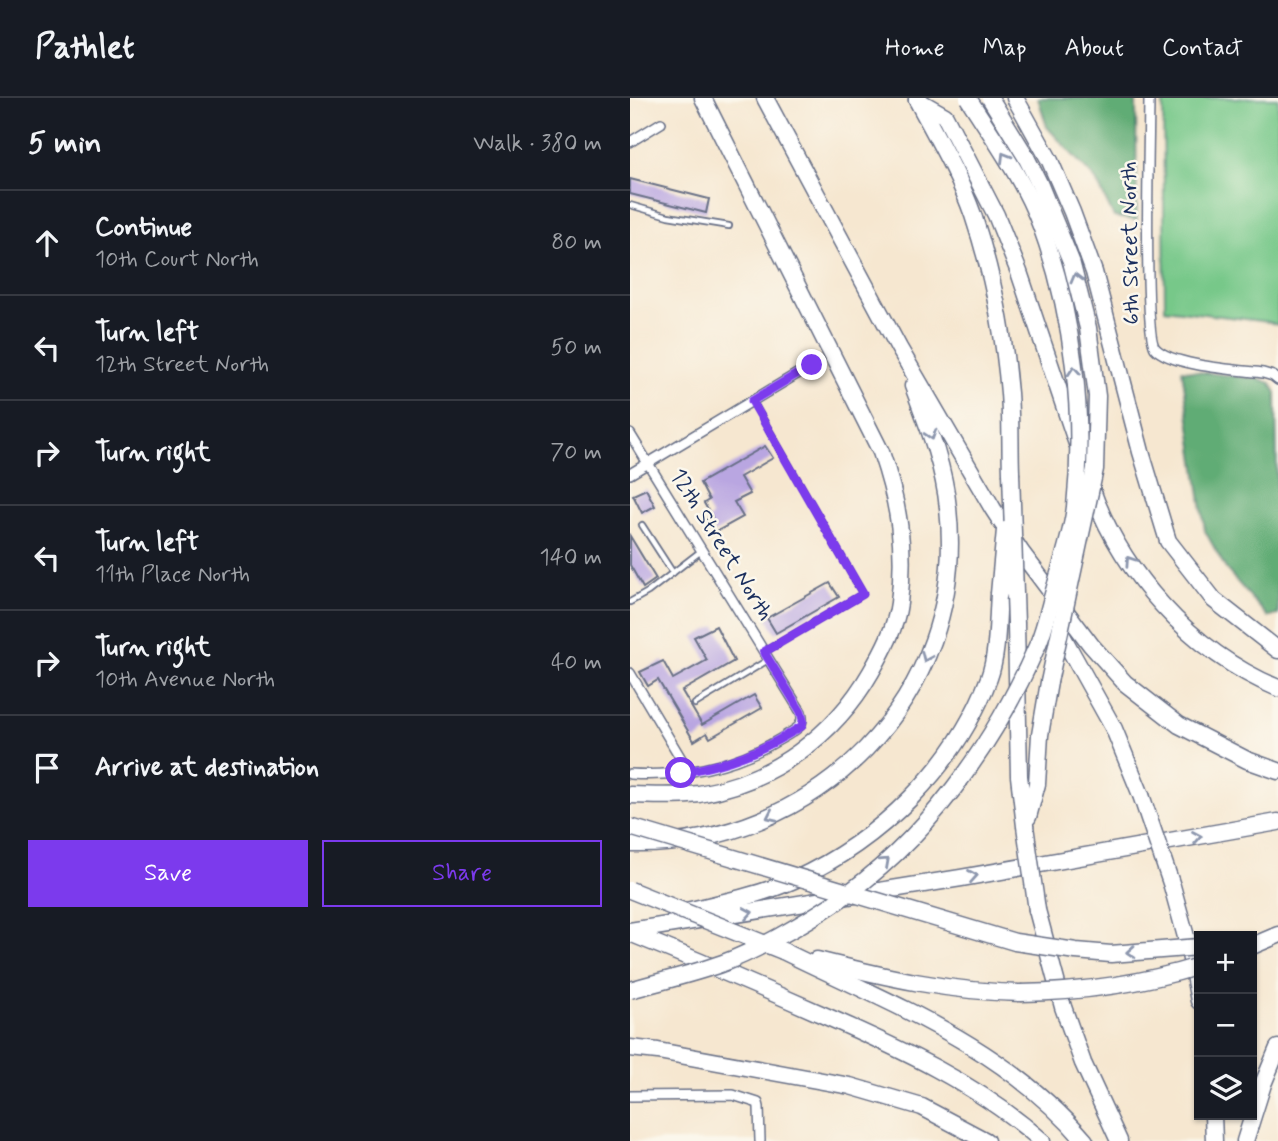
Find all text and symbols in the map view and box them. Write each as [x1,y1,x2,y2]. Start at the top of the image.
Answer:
text: Pathlet [35,26,135,70]
text: Home [885,33,945,64]
text: Map [983,33,1027,64]
text: About [1065,33,1124,64]
text: Contact [1162,33,1243,64]
text: 5 min [28,124,102,163]
text: Walk · 380 m [473,129,602,159]
one-way arrow [1000,151,1013,164]
street label: 6th Street North [1115,161,1147,325]
text: Continue [95,211,192,245]
icon: ahead [28,224,66,262]
text: 80 m [551,228,602,258]
text: 10th Court North [95,245,259,275]
one-way arrow [1069,272,1084,284]
text: Turn left [95,316,199,350]
icon: left [28,329,66,367]
text: 50 m [551,333,602,363]
route end [796,349,827,380]
text: 12th Street North [95,350,269,380]
one-way arrow [1067,366,1082,377]
one-way arrow [923,428,937,441]
icon: right [28,434,66,472]
text: Turn right [95,436,211,470]
text: 70 m [550,438,602,468]
street label: 12th Street North [662,463,780,627]
text: Turn left [95,526,199,560]
icon: left [28,539,66,577]
text: 140 m [539,543,602,573]
one-way arrow [1125,556,1138,569]
text: 11th Place North [95,560,250,590]
text: Turn right [95,631,211,665]
icon: right [28,644,66,682]
text: 40 m [551,648,602,678]
one-way arrow [920,650,934,662]
text: 10th Avenue North [95,665,275,695]
icon: arrive [28,749,66,787]
text: Arrive at destination [95,751,319,785]
route start [665,757,696,788]
one-way arrow [766,808,779,822]
one-way arrow [1191,830,1203,845]
button: Save [28,840,308,907]
button: Share [322,840,602,907]
one-way arrow [877,858,890,870]
one-way arrow [967,869,979,884]
one-way arrow [743,906,754,921]
map controls [1194,931,1257,1120]
button: + [1194,931,1257,994]
one-way arrow [1125,945,1136,960]
button: − [1194,994,1257,1057]
button: layers [1194,1057,1257,1120]

